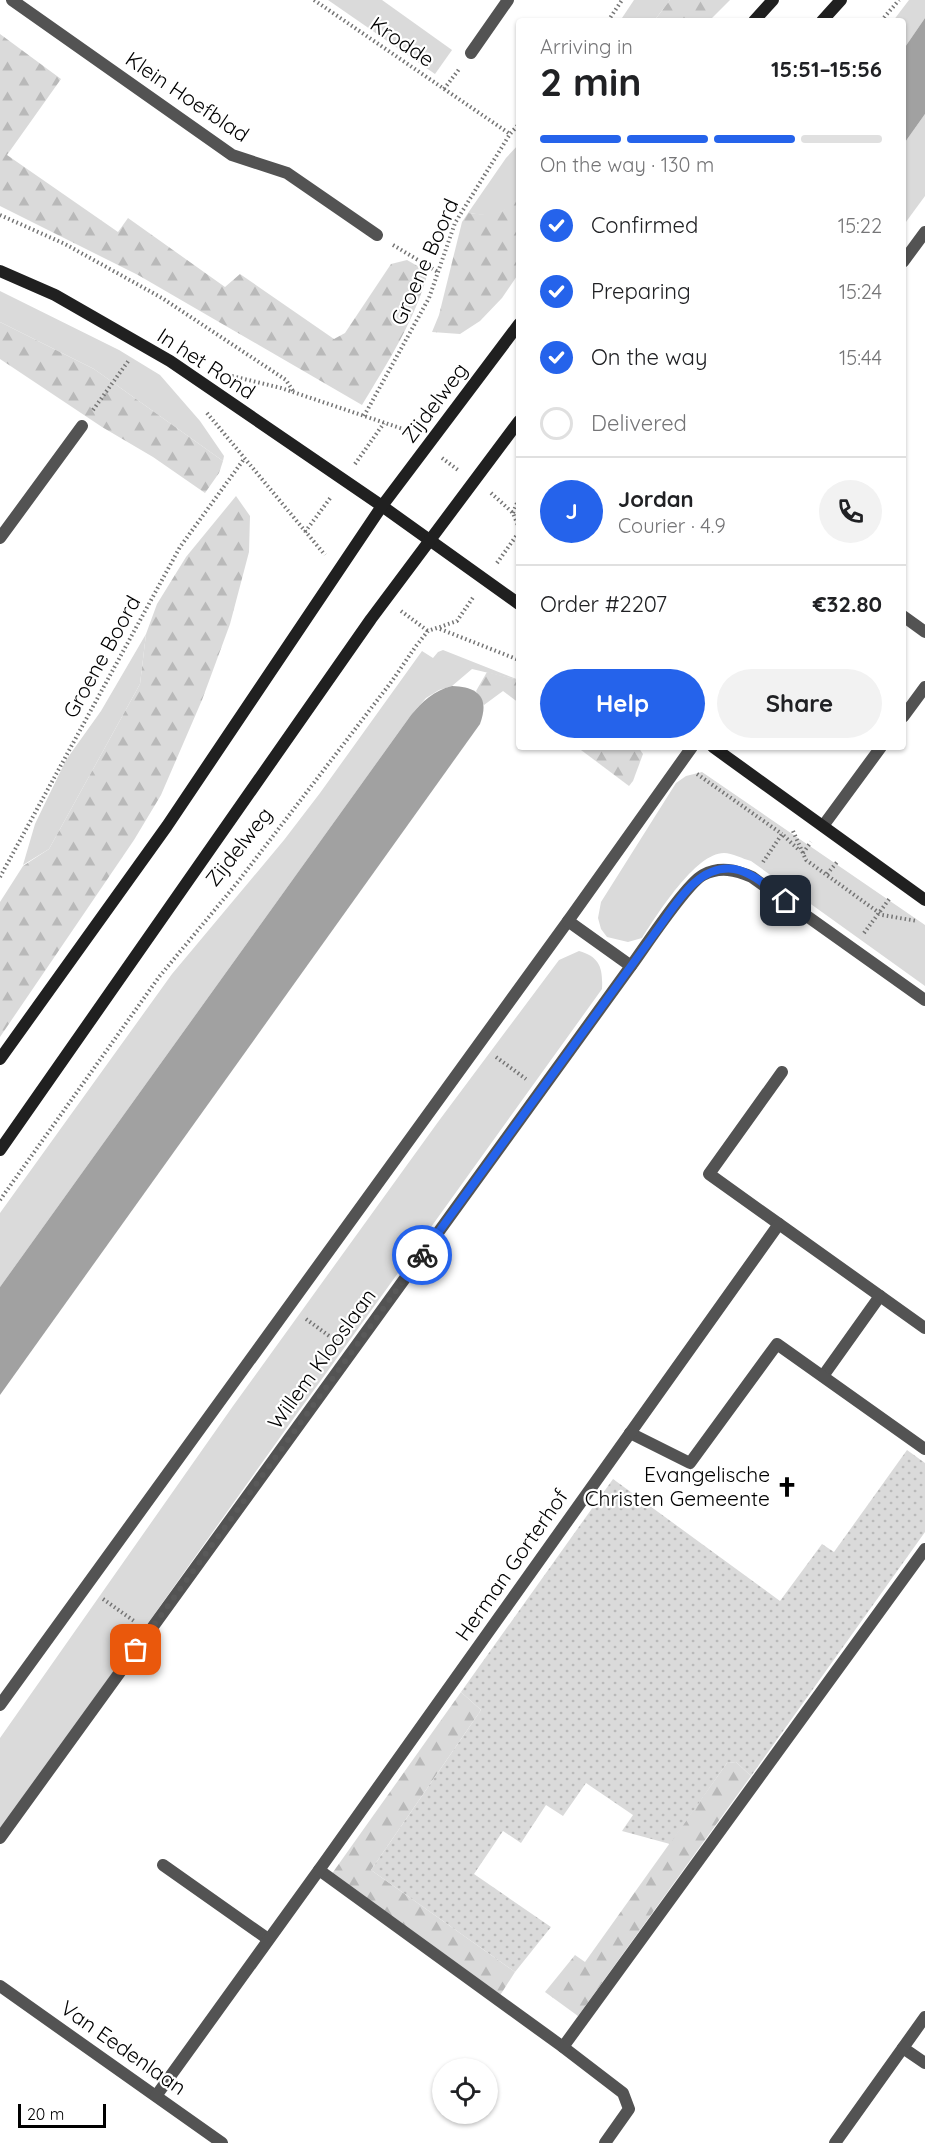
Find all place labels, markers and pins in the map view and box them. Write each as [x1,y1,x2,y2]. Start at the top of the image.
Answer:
pin [760,875,811,926]
place label: Evangelische Christen Gemeente [585,1461,770,1511]
church icon: Evangelische Christen Gemeente [775,1475,799,1499]
pin [110,1624,161,1675]

